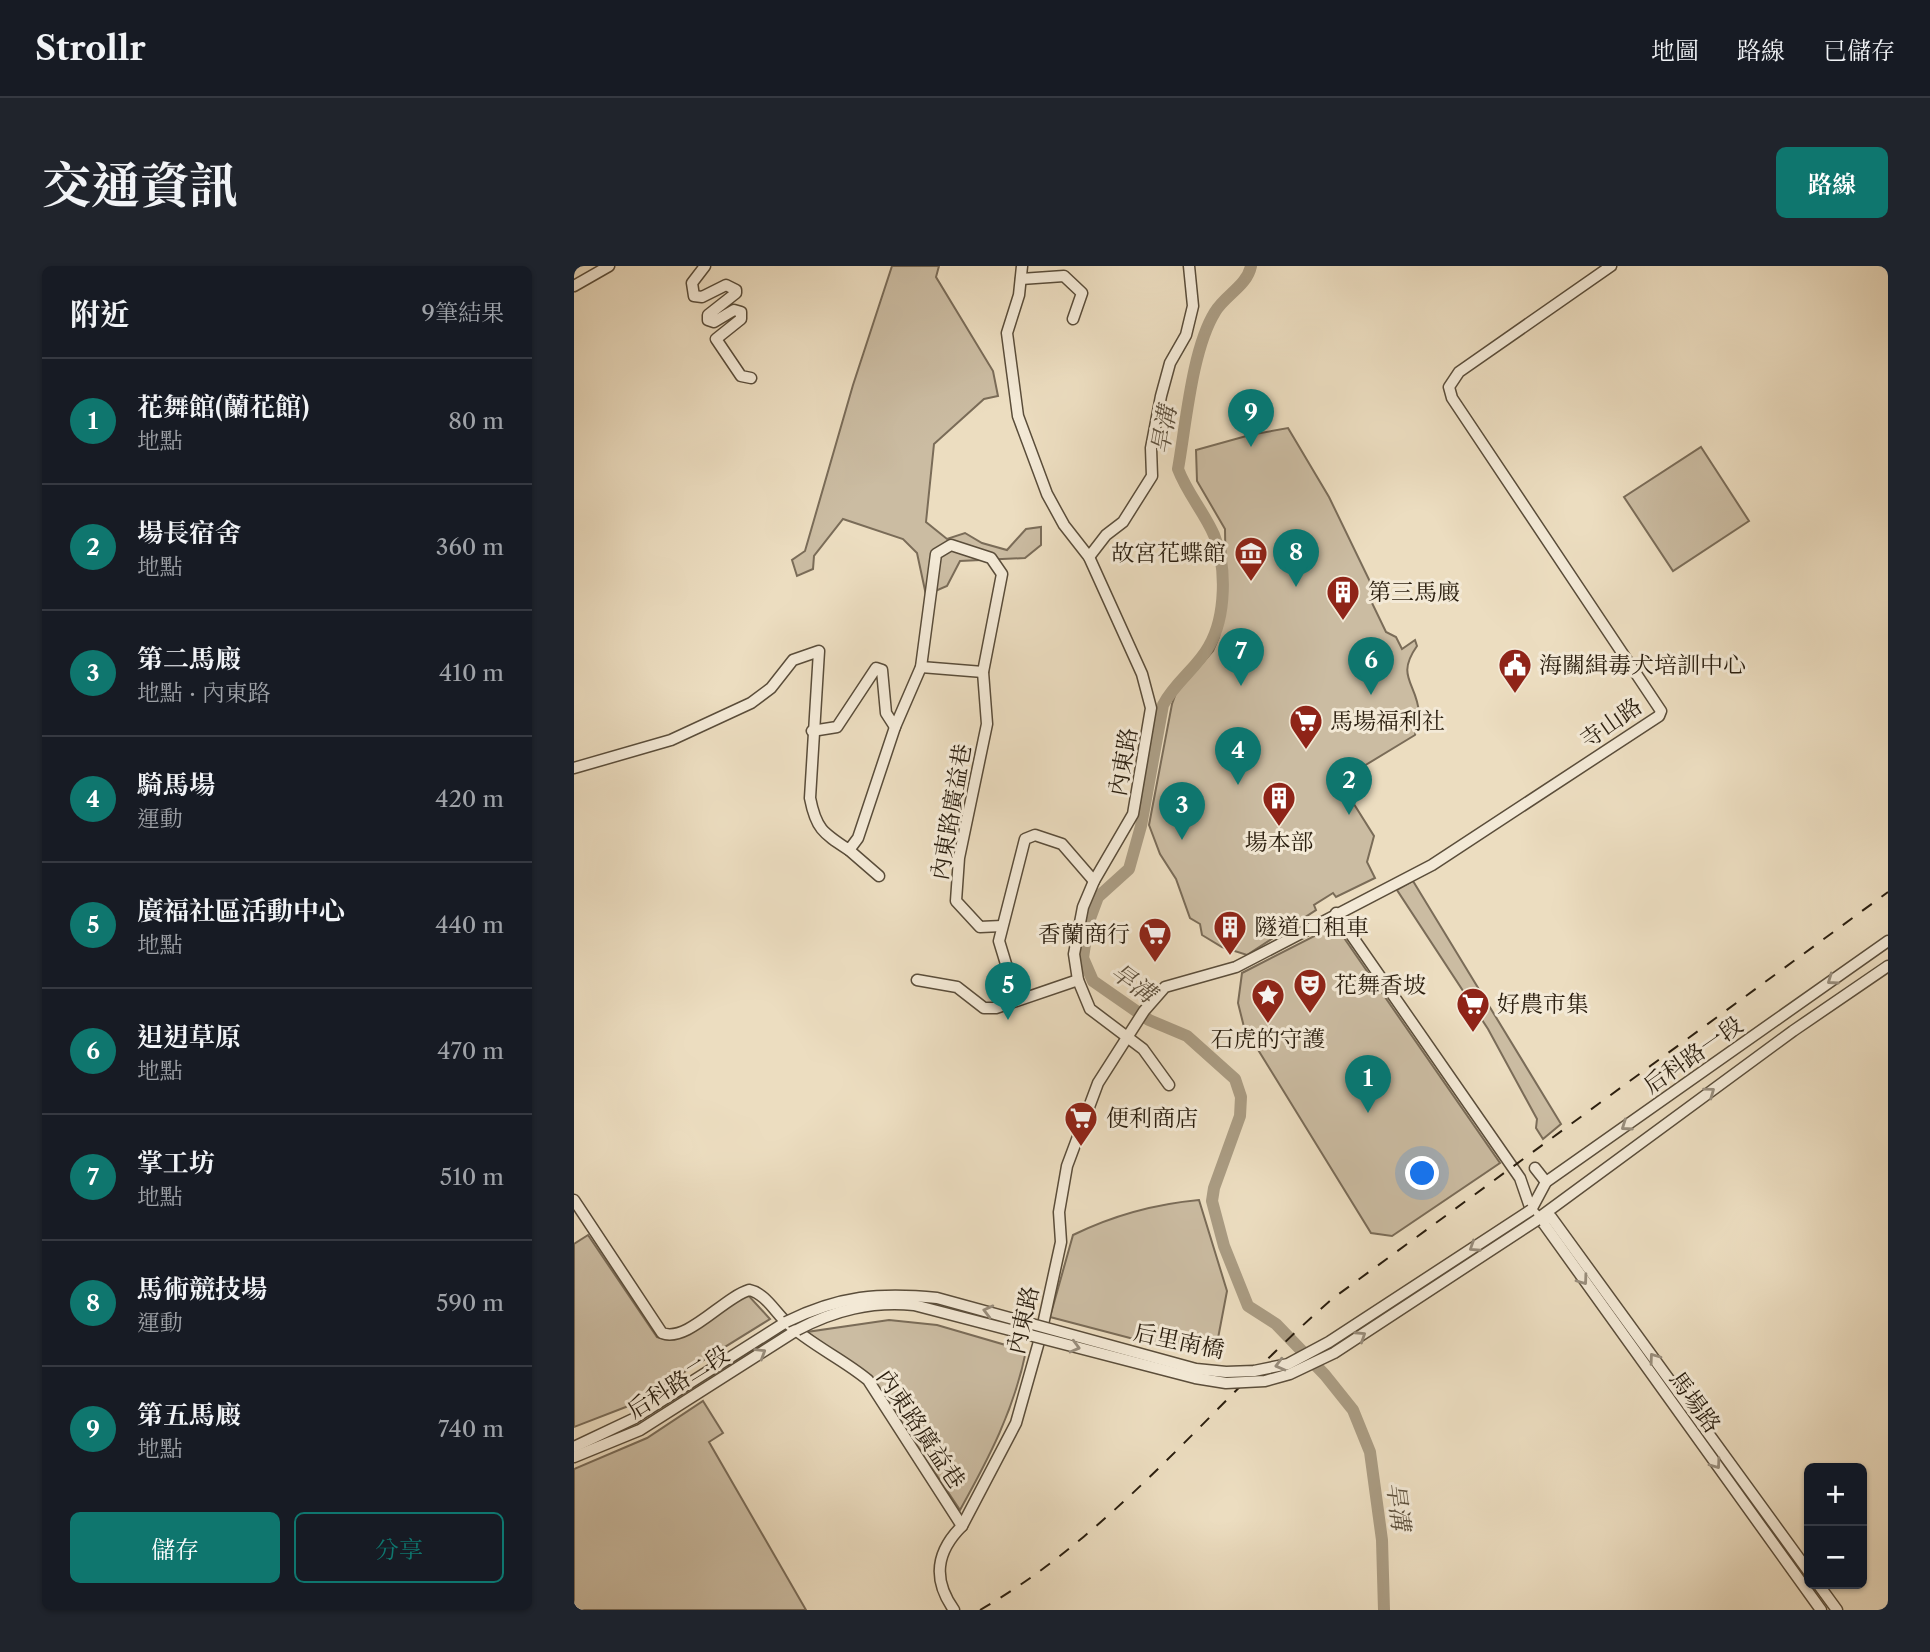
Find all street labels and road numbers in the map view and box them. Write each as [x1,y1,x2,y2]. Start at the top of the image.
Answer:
street label: 寺山路 [1575,692,1647,754]
street label: 內東路 [1103,726,1143,798]
street label: 內東路廣益巷 [925,742,977,882]
street label: 后科路一段 [1638,1011,1748,1099]
street label: 內東路 [1002,1283,1044,1357]
street label: 后里南橋 [1131,1318,1227,1364]
street label: 后科路二段 [622,1340,734,1424]
street label: 內東路廣益巷 [871,1364,971,1494]
street label: 馬場路 [1663,1366,1727,1438]

